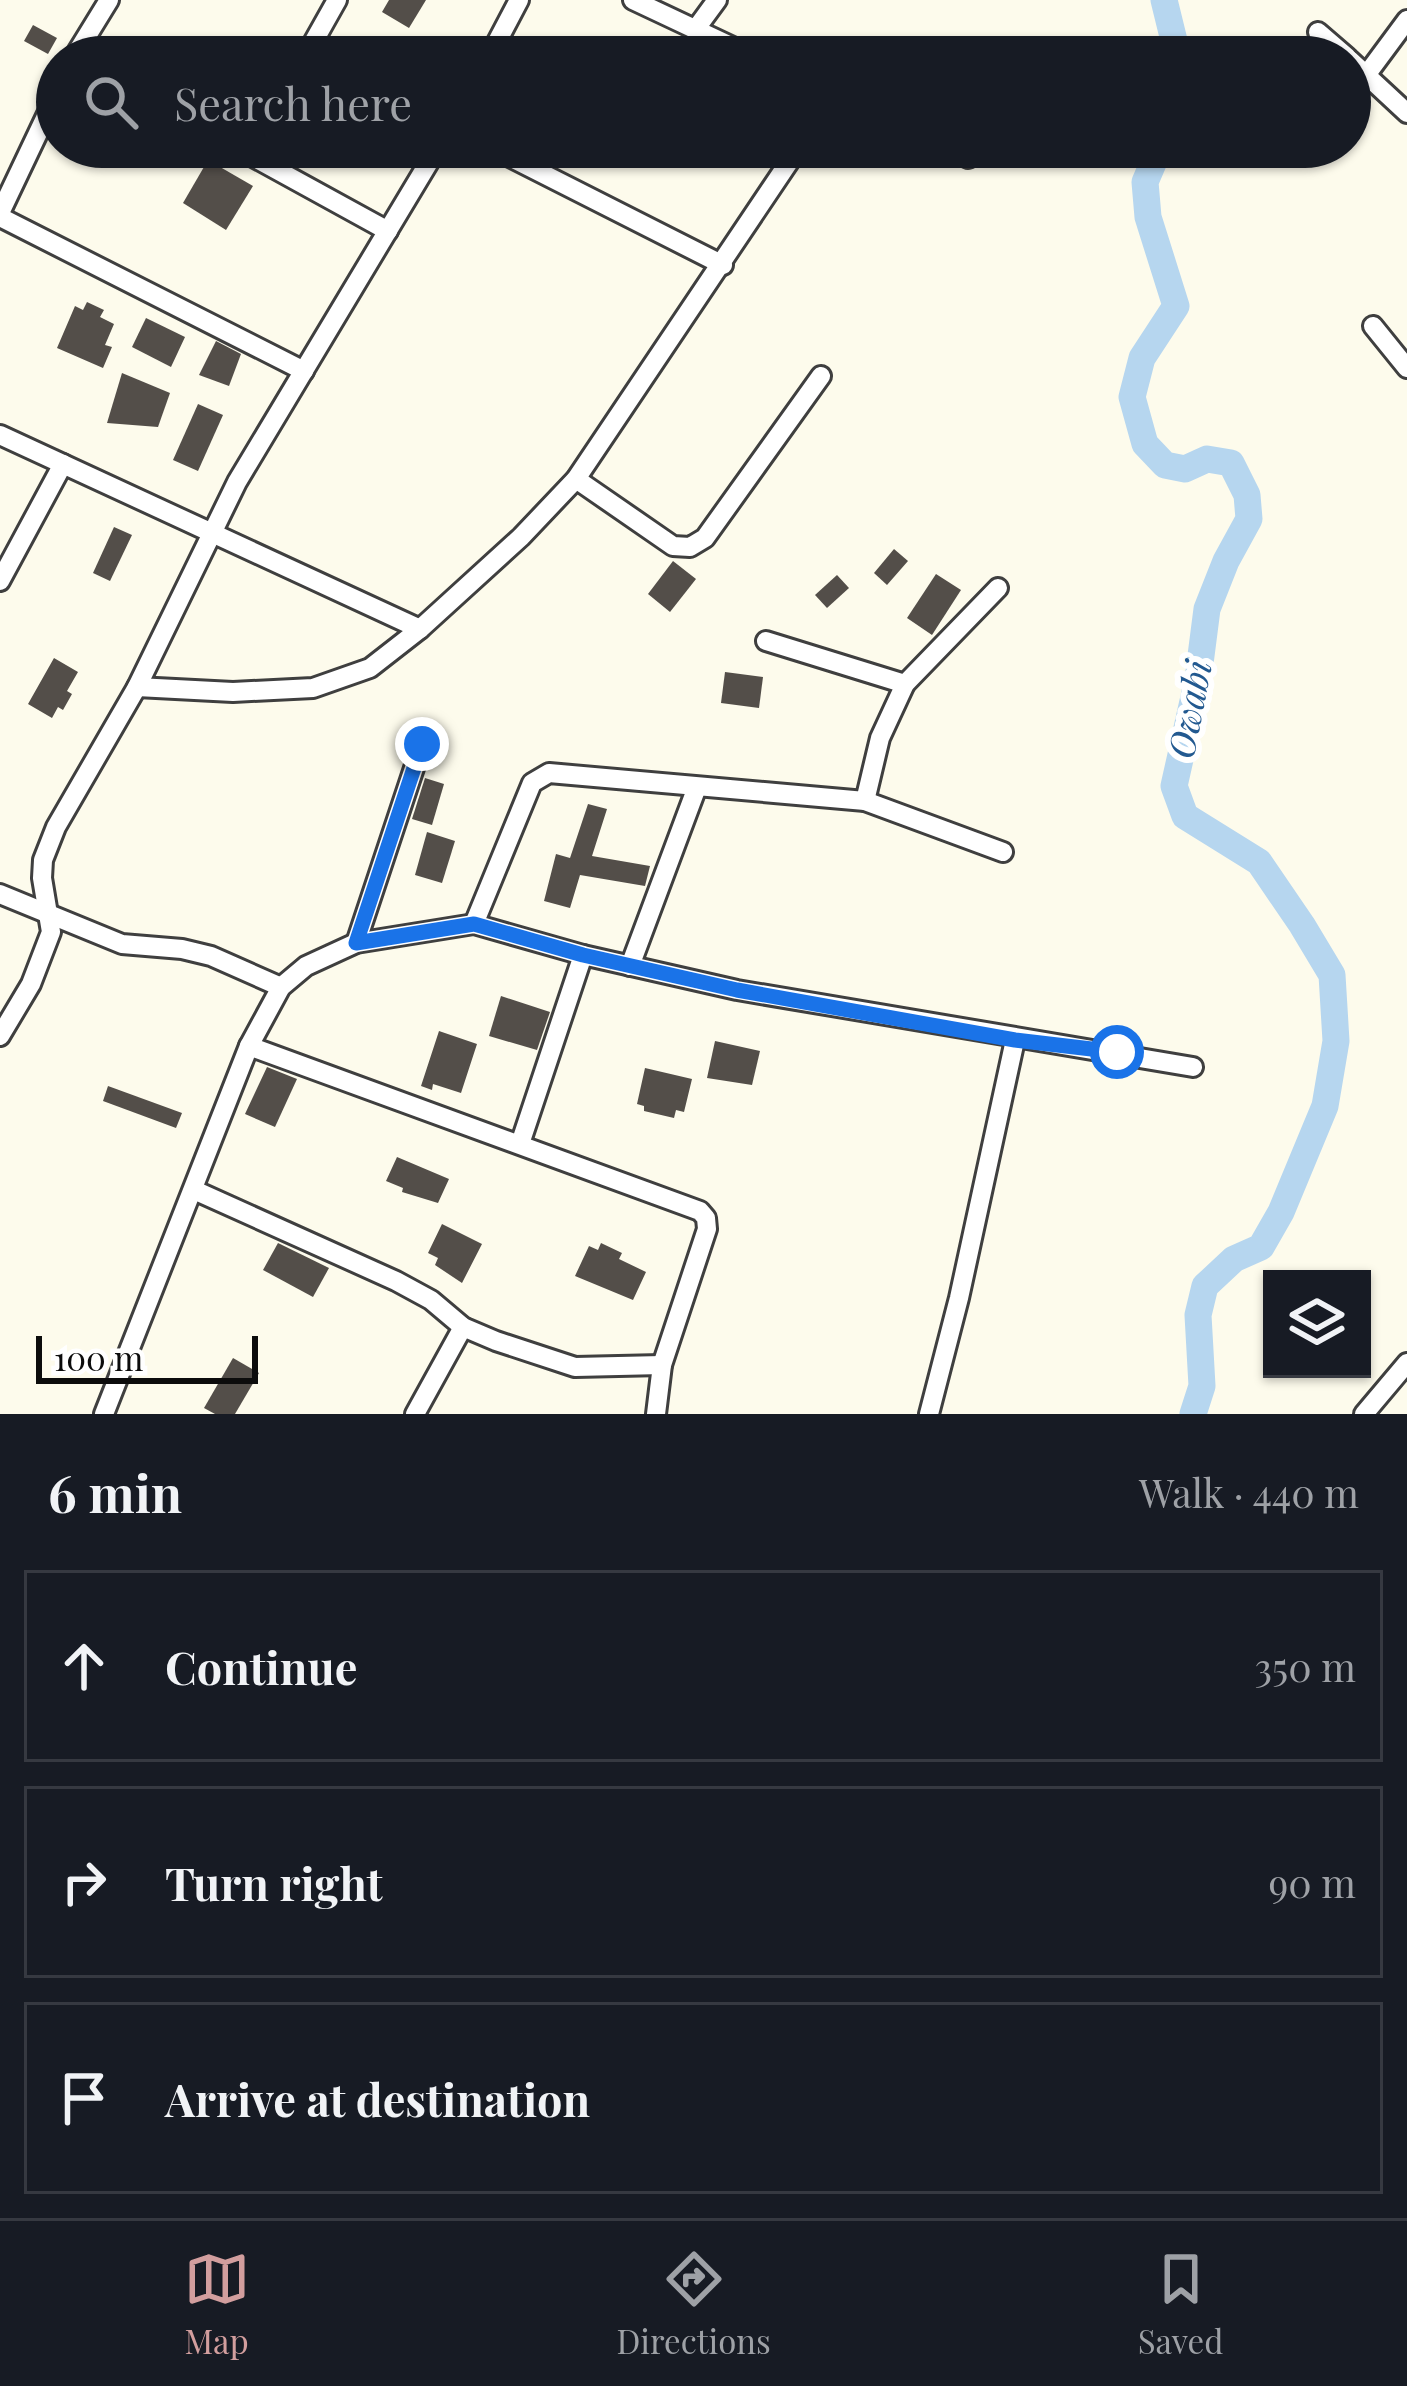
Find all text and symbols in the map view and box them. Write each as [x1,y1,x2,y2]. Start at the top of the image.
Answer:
search box [36,36,1371,168]
icon: search [78,69,144,135]
text: Search here [174,72,412,132]
water label: Owabi [1155,655,1221,762]
route end [395,717,449,771]
route start [1090,1025,1144,1079]
map controls [1263,1270,1371,1378]
button: layers [1263,1270,1371,1378]
scale bar [36,1330,258,1383]
text: 100 m [54,1335,143,1379]
text: 6 min [48,1458,182,1526]
text: Walk · 440 m [1139,1466,1359,1518]
icon: ahead [51,1633,117,1699]
text: Continue [165,1636,357,1696]
text: 350 m [1254,1640,1356,1692]
icon: right [51,1849,117,1915]
text: Turn right [165,1852,383,1912]
text: 90 m [1268,1856,1356,1908]
icon: arrive [51,2065,117,2131]
text: Arrive at destination [165,2068,590,2128]
tab: Map [184,2246,250,2362]
tab: Directions [617,2246,771,2362]
tab: Saved [1138,2246,1224,2362]

